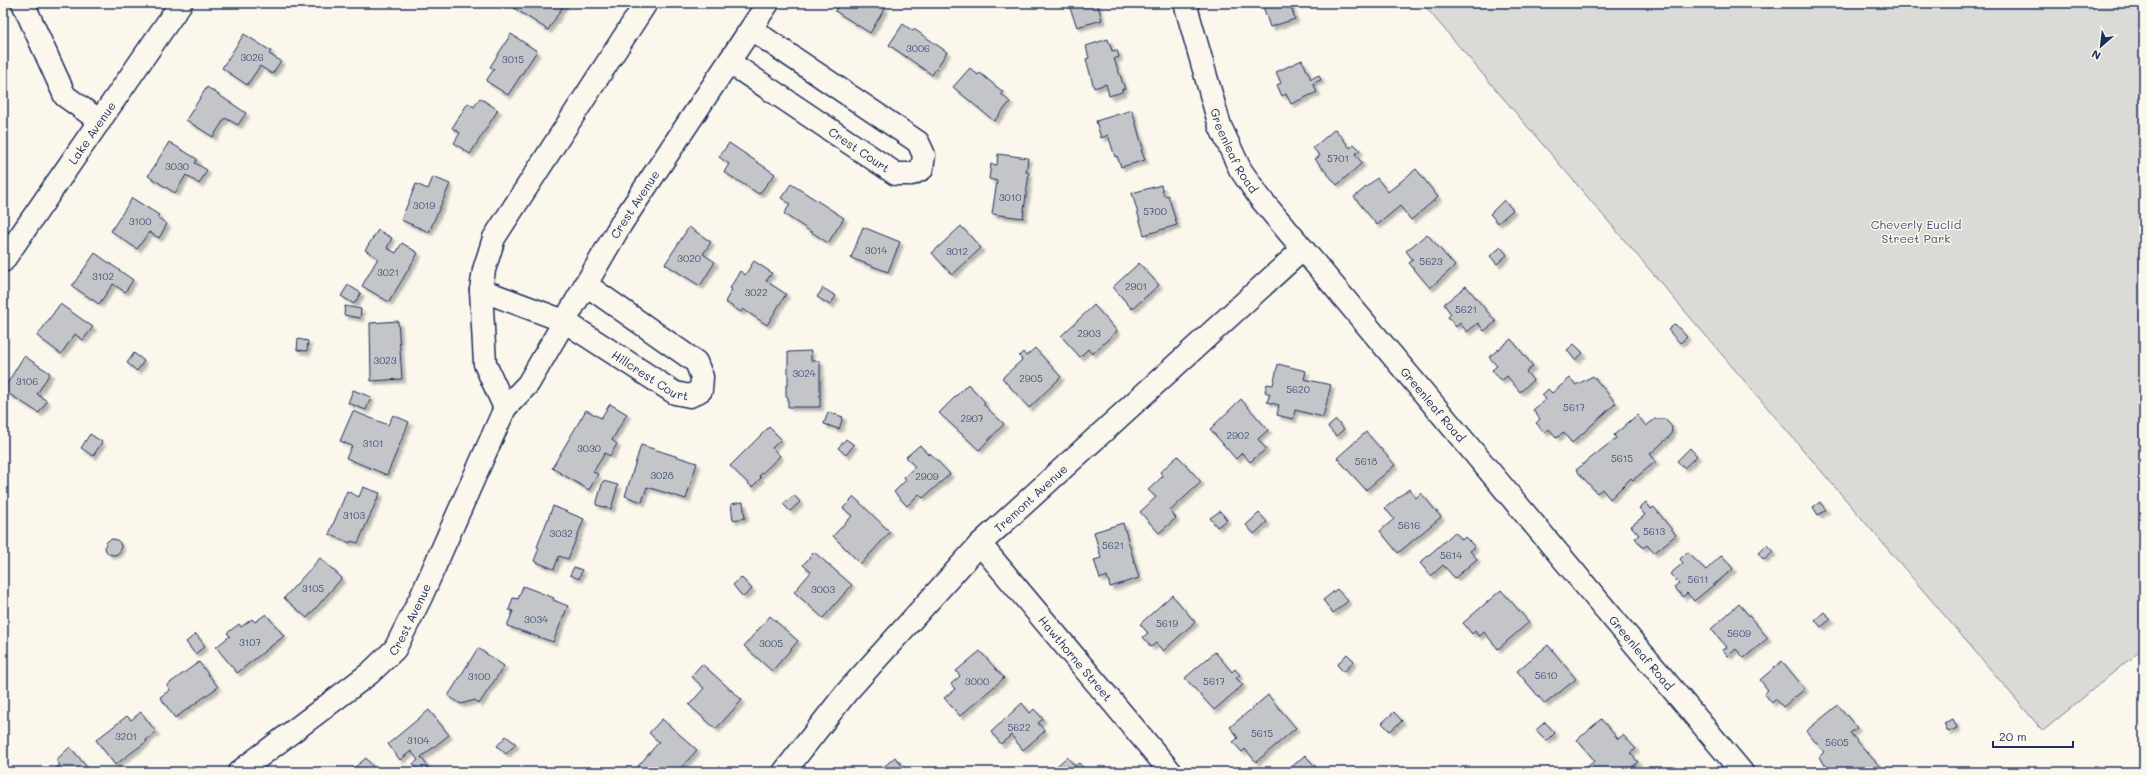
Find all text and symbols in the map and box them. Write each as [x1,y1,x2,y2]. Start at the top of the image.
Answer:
north arrow [2081,26,2121,66]
house number: 3006 [906,41,930,55]
text: N [2089,47,2103,64]
house number: 3026 [240,50,264,64]
house number: 3015 [502,52,524,66]
street label: Lake Avenue [64,98,119,167]
street label: Greenleaf Road [1207,106,1262,196]
street label: Crest Court [826,123,893,176]
house number: 5701 [1327,151,1349,165]
house number: 3030 [165,159,189,173]
street label: Crest Avenue [606,167,663,241]
house number: 3010 [999,190,1021,204]
house number: 3019 [413,198,435,212]
house number: 5700 [1143,204,1167,218]
house number: 3100 [129,214,151,228]
park label: Cheverly Euclid Street Park [1871,216,1962,246]
house number: 3014 [865,243,887,257]
house number: 3012 [946,244,968,258]
house number: 3020 [677,251,701,265]
house number: 5623 [1419,254,1443,268]
house number: 3021 [377,265,399,279]
house number: 3102 [92,269,114,283]
house number: 2901 [1125,279,1147,293]
house number: 3022 [744,285,768,299]
house number: 5621 [1455,302,1477,316]
house number: 2903 [1077,326,1101,340]
street label: Hillcrest Court [609,346,690,404]
house number: 3023 [373,353,397,367]
street label: Greenleaf Road [1397,364,1470,445]
house number: 3024 [792,366,816,380]
house number: 2905 [1019,371,1043,385]
house number: 3106 [16,374,38,388]
house number: 5620 [1286,382,1310,396]
house number: 5617 [1563,400,1585,414]
house number: 2907 [960,411,984,425]
house number: 2902 [1226,428,1250,442]
house number: 3101 [363,436,383,450]
house number: 3030 [577,441,601,455]
house number: 5615 [1611,451,1633,465]
house number: 5618 [1355,454,1377,468]
street label: Tremont Avenue [990,460,1071,536]
house number: 3028 [650,468,674,482]
house number: 2909 [915,469,939,483]
house number: 3103 [343,508,365,522]
house number: 5616 [1398,518,1420,532]
house number: 5613 [1643,524,1665,538]
house number: 3032 [549,526,573,540]
house number: 5621 [1102,538,1124,552]
house number: 5614 [1440,548,1462,562]
house number: 5611 [1688,572,1708,586]
house number: 3105 [302,581,324,595]
street label: Crest Avenue [385,581,434,659]
house number: 3003 [811,582,835,596]
house number: 3034 [524,612,548,626]
street label: Hawthorne Street [1035,612,1116,704]
street label: Greenleaf Road [1606,612,1678,693]
house number: 5619 [1156,616,1178,630]
house number: 5609 [1727,626,1751,640]
house number: 3107 [239,635,261,649]
house number: 3005 [759,636,783,650]
house number: 5610 [1535,668,1557,682]
house number: 3100 [468,669,490,683]
house number: 3000 [965,674,989,688]
house number: 5617 [1203,674,1225,688]
house number: 5622 [1007,720,1031,734]
scale bar [1993,723,2073,749]
house number: 5615 [1251,726,1273,740]
text: 20 m [1999,728,2027,744]
house number: 3201 [115,729,137,743]
house number: 3104 [407,733,429,747]
house number: 5605 [1825,735,1849,749]

